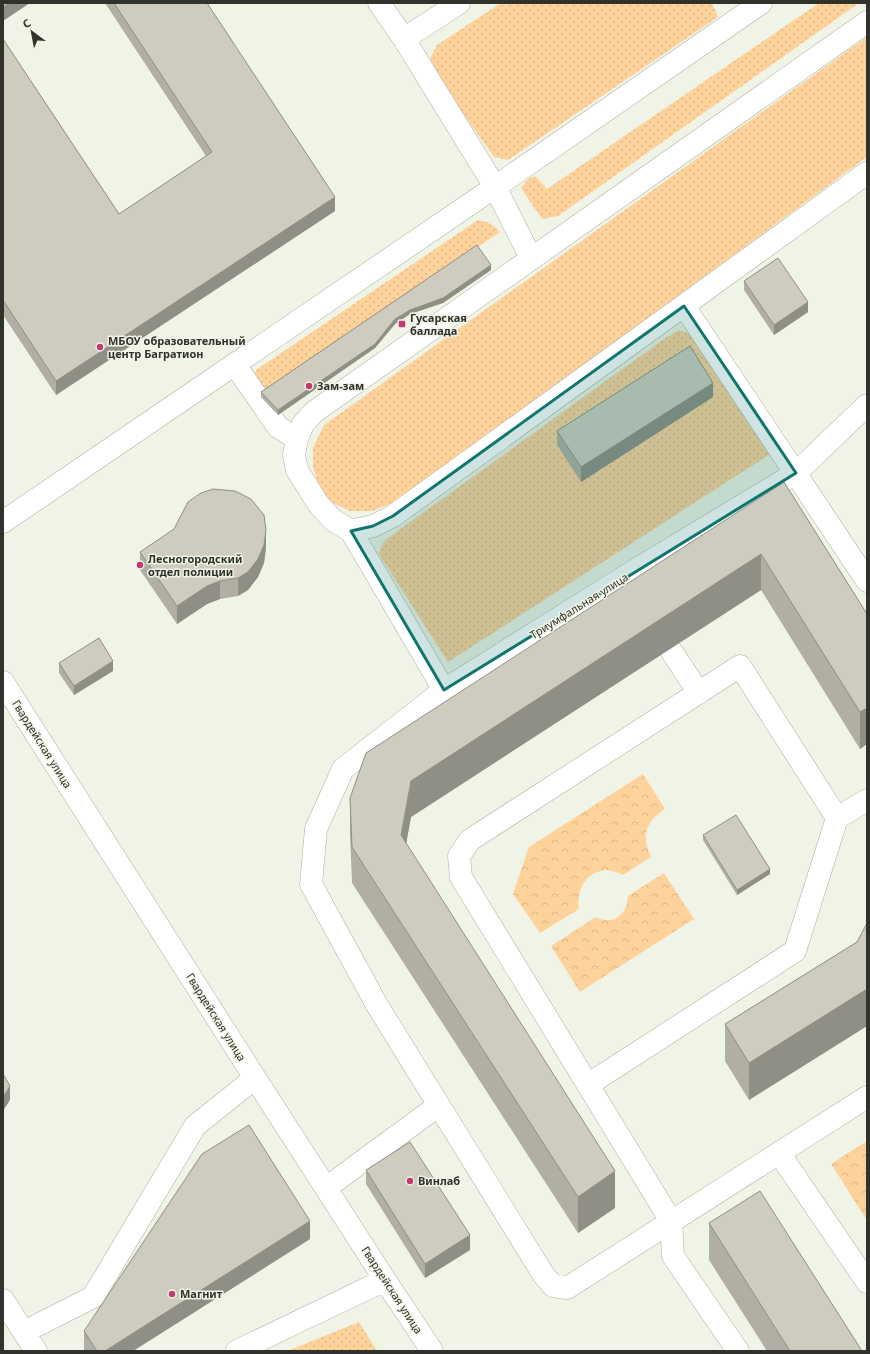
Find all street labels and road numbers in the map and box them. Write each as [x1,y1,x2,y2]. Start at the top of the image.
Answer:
street label: Триумфальная улица [527,569,631,642]
street label: Гвардейская улица [9,697,76,791]
street label: Гвардейская улица [183,970,250,1064]
street label: Гвардейская улица [359,1243,426,1336]

